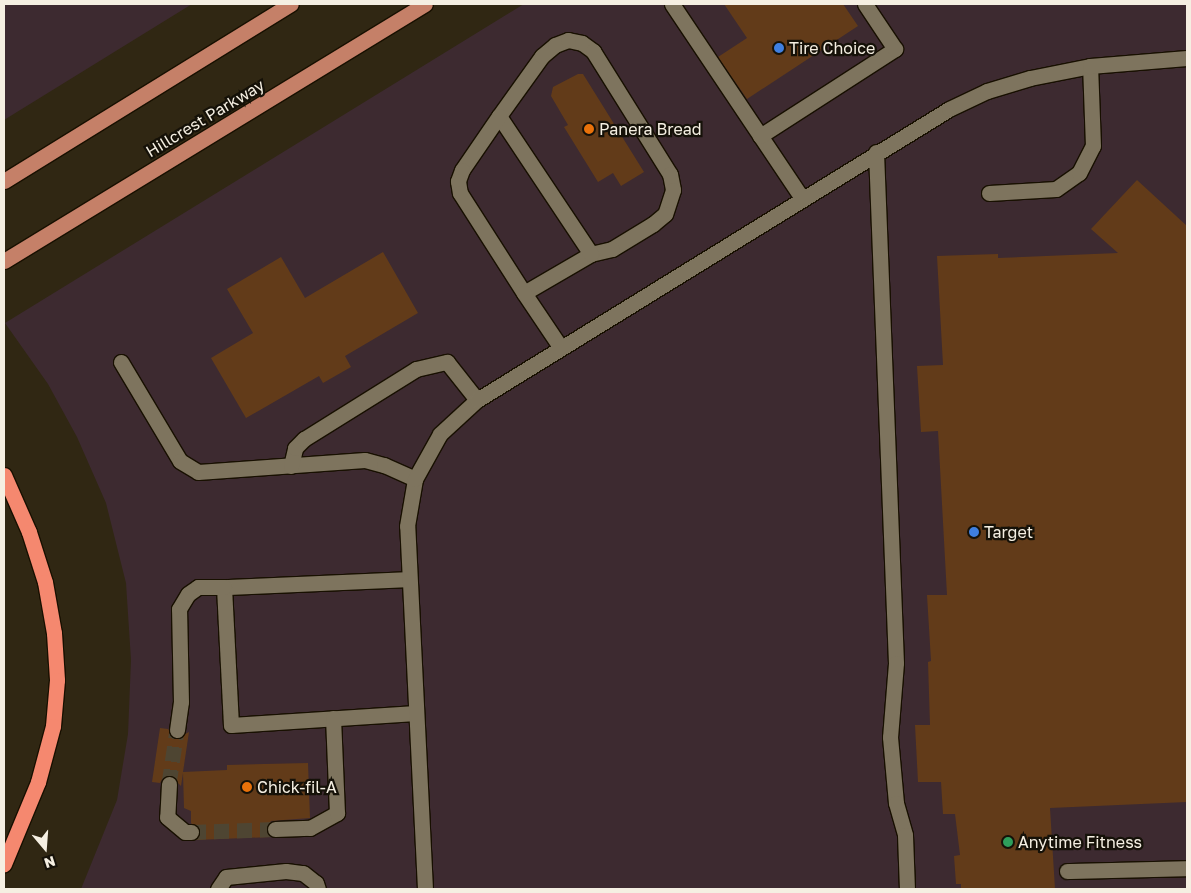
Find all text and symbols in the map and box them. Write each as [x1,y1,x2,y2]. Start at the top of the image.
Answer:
place label: Tire Choice [789,38,875,58]
marker: Tire Choice [773,42,785,54]
street label: Hillcrest Parkway [142,75,268,161]
place label: Panera Bread [599,119,702,139]
marker: Panera Bread [583,123,595,135]
place label: Target [984,522,1033,542]
marker: Target [968,526,980,538]
place label: Chick-fil-A [257,777,337,797]
marker: Chick-fil-A [241,781,253,793]
north arrow [20,823,70,873]
place label: Anytime Fitness [1018,832,1142,852]
marker: Anytime Fitness [1002,836,1014,848]
text: N [42,853,57,872]

